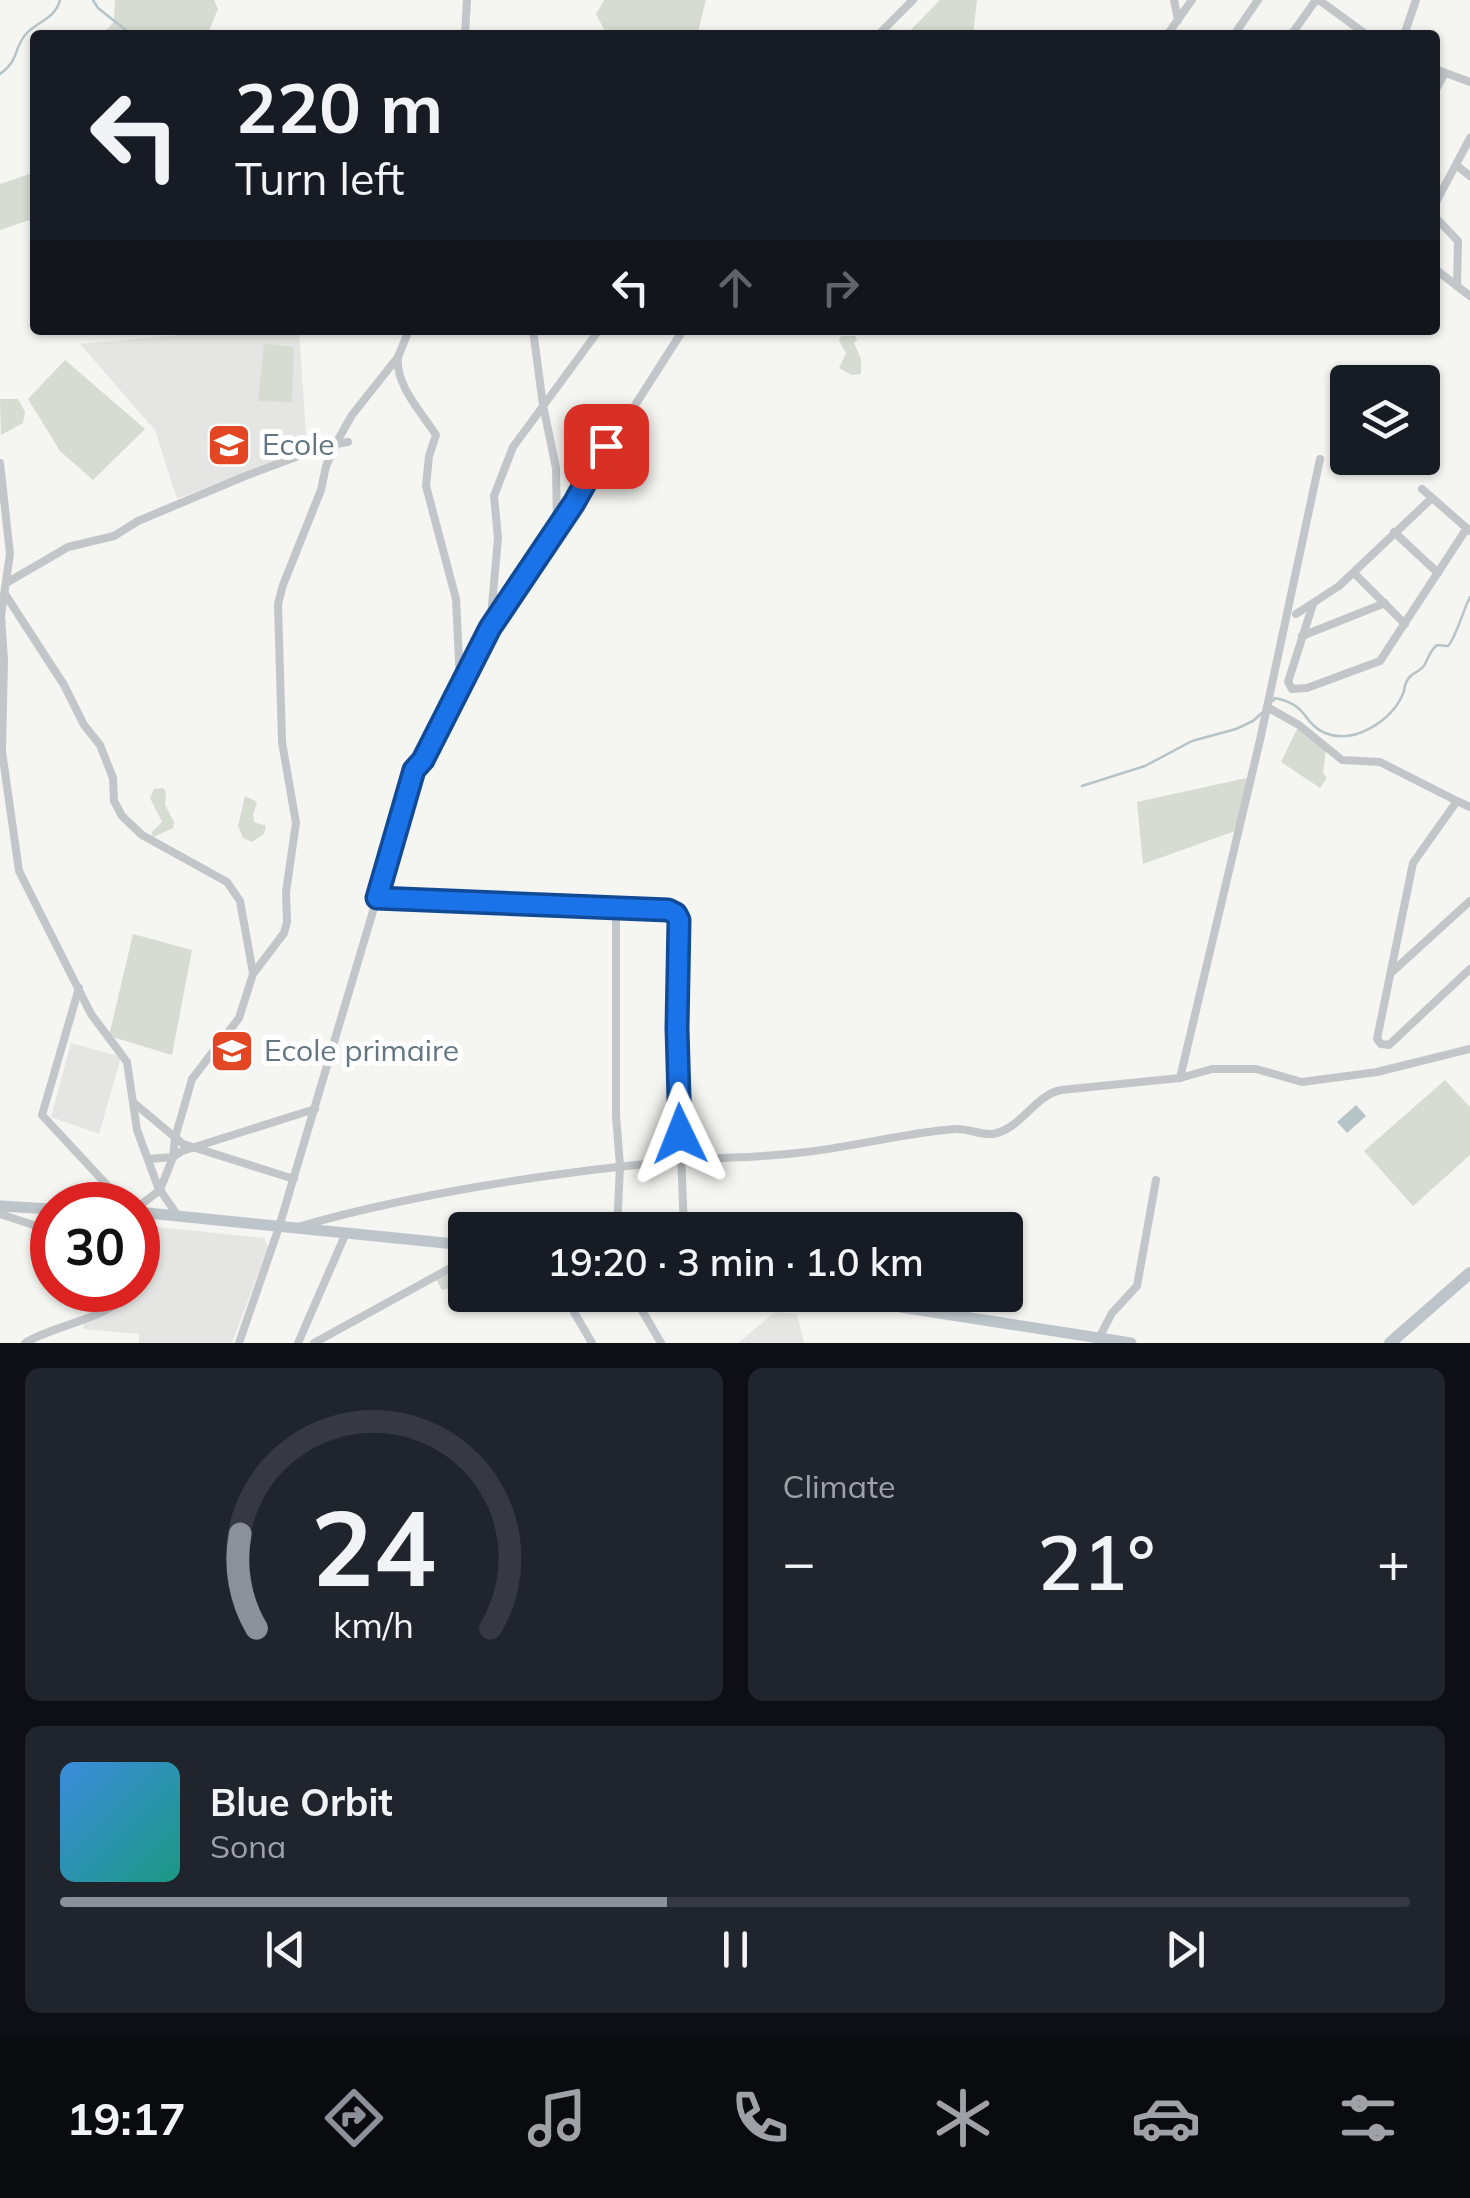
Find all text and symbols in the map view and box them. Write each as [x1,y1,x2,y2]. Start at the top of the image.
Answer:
text: 220 m [235,63,443,151]
icon: left [70,70,200,200]
text: Turn left [235,150,404,206]
icon: left [603,260,658,315]
icon: ahead [708,260,763,315]
icon: right [813,260,868,315]
map controls [1330,365,1440,475]
button: layers [1330,365,1440,475]
pin [564,404,649,489]
icon: arrive [579,419,634,474]
school or university icon: Ecole [206,422,252,468]
place label: Ecole [262,425,335,463]
school or university icon: Ecole primaire [209,1028,255,1074]
place label: Ecole primaire [264,1031,459,1069]
position arrow [628,1082,732,1186]
speed limit sign: 30 [30,1182,160,1312]
text: 19:20 · 3 min · 1.0 km [547,1238,924,1286]
text: Climate [783,1466,895,1506]
text: 24 [311,1481,436,1612]
text: 21° [1037,1515,1155,1609]
text: − [783,1527,816,1596]
text: + [1377,1527,1410,1596]
text: km/h [333,1602,414,1647]
text: Blue Orbit [210,1778,393,1826]
text: Sona [210,1826,286,1866]
icon: previous [258,1922,313,1977]
icon: pause [708,1922,763,1977]
icon: next [1158,1922,1213,1977]
icon: directions [319,2083,389,2153]
icon: music [522,2083,592,2153]
icon: phone [725,2083,795,2153]
icon: climate [928,2083,998,2153]
icon: car [1131,2083,1201,2153]
icon: filters [1333,2083,1403,2153]
text: 19:17 [66,2090,186,2146]

